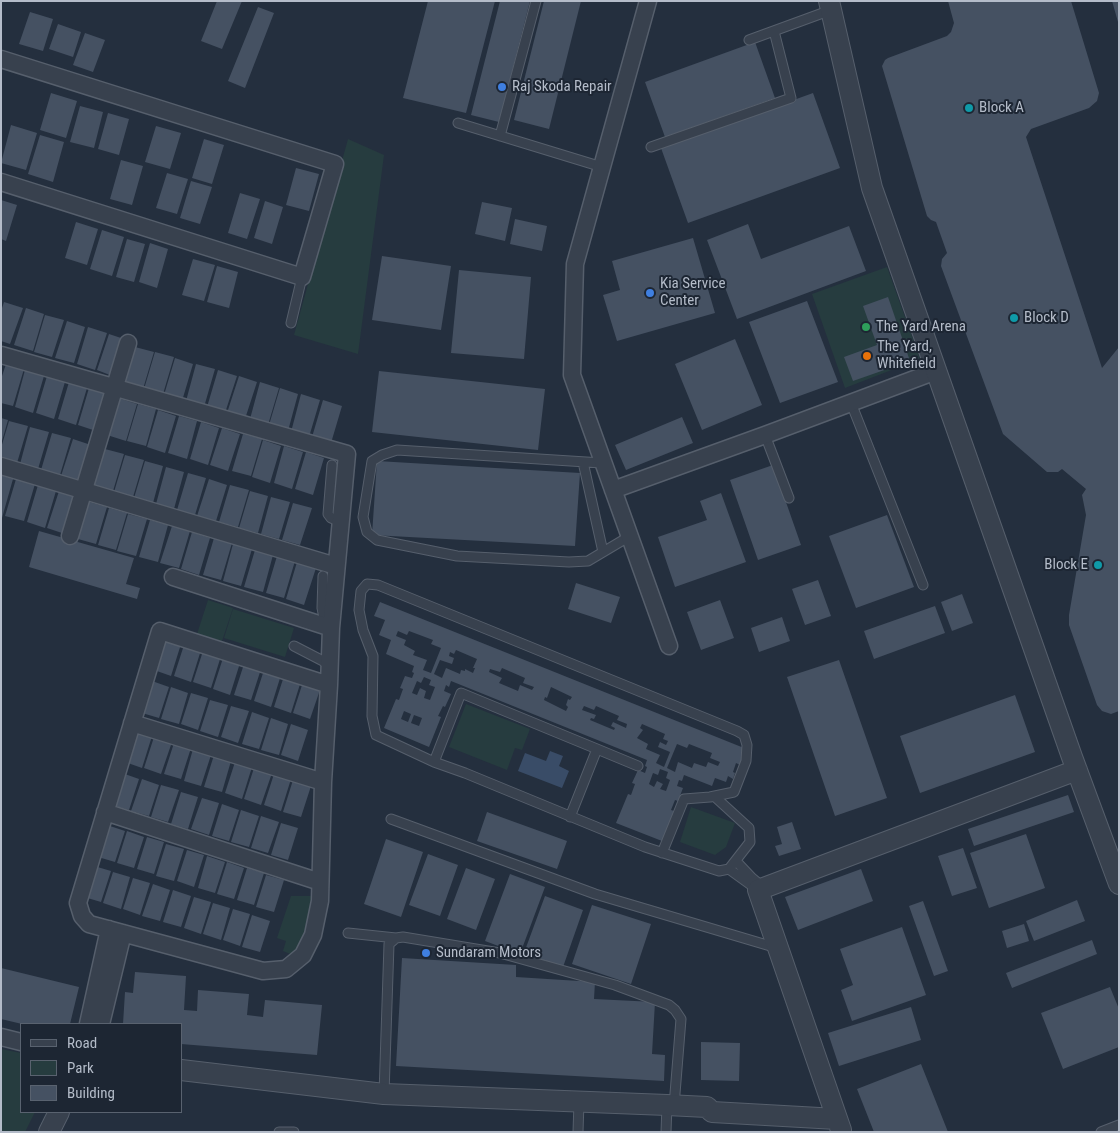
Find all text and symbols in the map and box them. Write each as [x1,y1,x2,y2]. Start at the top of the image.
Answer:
place label: Raj Skoda Repair [512,78,612,96]
marker: Raj Skoda Repair [496,81,508,93]
place label: Block A [979,99,1024,117]
marker: Block A [963,102,975,114]
place label: Kia Service Center [660,275,726,310]
marker: Kia Service Center [644,287,656,299]
place label: Block D [1024,309,1069,327]
marker: Block D [1008,312,1020,324]
place label: The Yard Arena [876,318,966,336]
marker: The Yard Arena [860,321,872,333]
place label: The Yard, Whitefield [877,338,936,373]
marker: The Yard, Whitefield [861,350,873,362]
place label: Block E [1044,556,1088,574]
marker: Block E [1092,559,1104,571]
place label: Sundaram Motors [436,944,541,962]
marker: Sundaram Motors [420,947,432,959]
legend [20,1023,182,1113]
text: Road [67,1034,97,1052]
text: Park [67,1059,94,1077]
text: Building [67,1084,115,1102]

